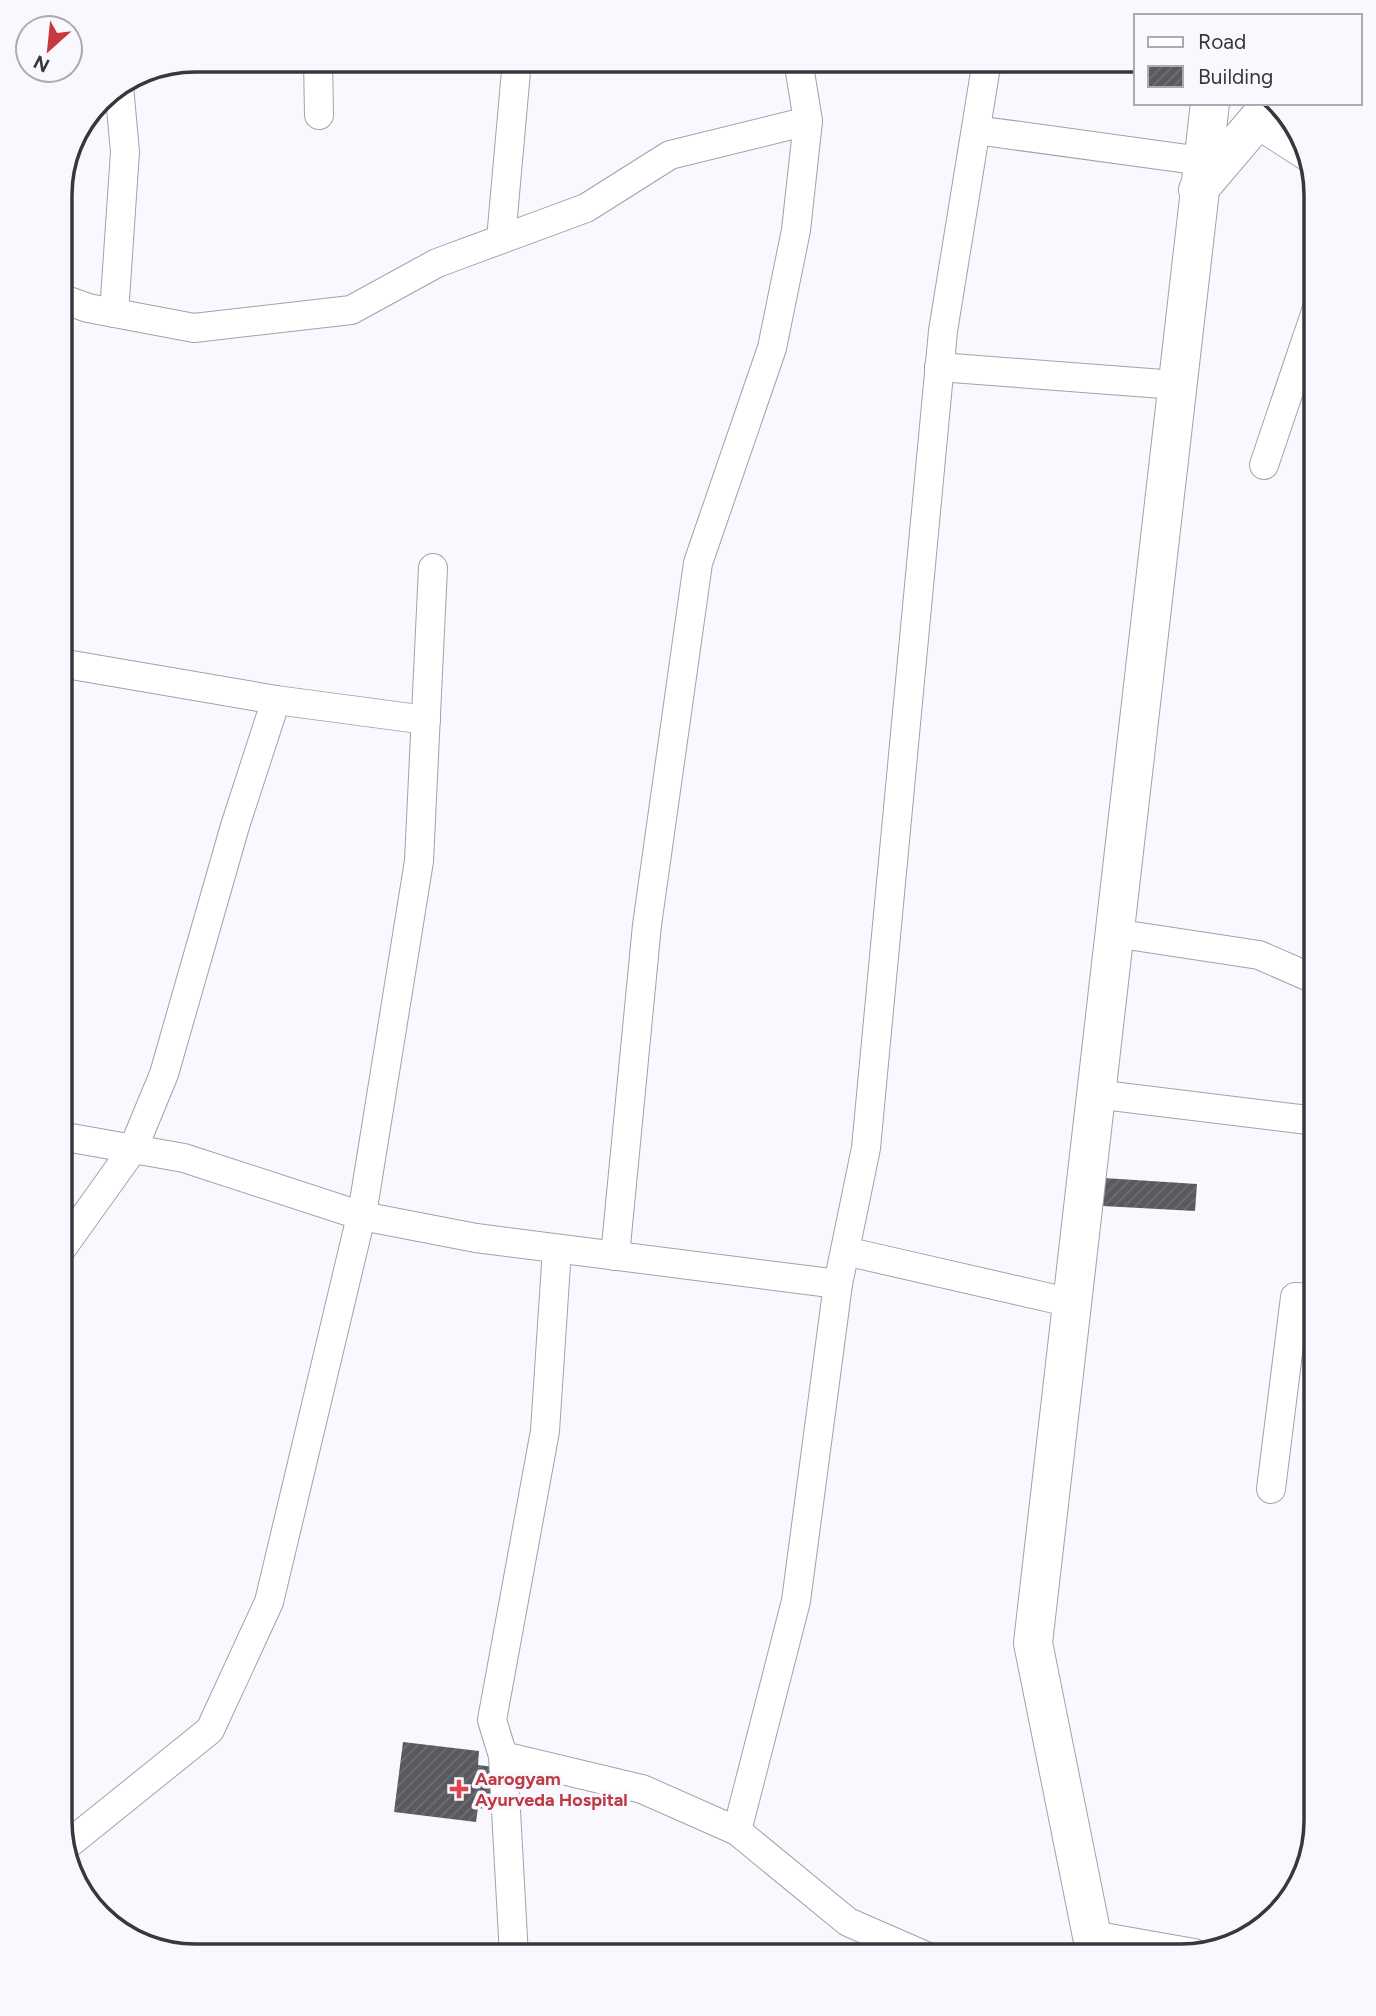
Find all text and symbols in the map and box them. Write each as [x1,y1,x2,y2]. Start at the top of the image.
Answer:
north arrow [14,14,84,84]
legend [1134,14,1362,105]
text: Road [1198,29,1246,54]
text: N [30,50,53,77]
text: Building [1198,64,1273,89]
place label: Aarogyam Ayurveda Hospital [475,1768,628,1811]
marker: Aarogyam Ayurveda Hospital [449,1779,469,1799]

